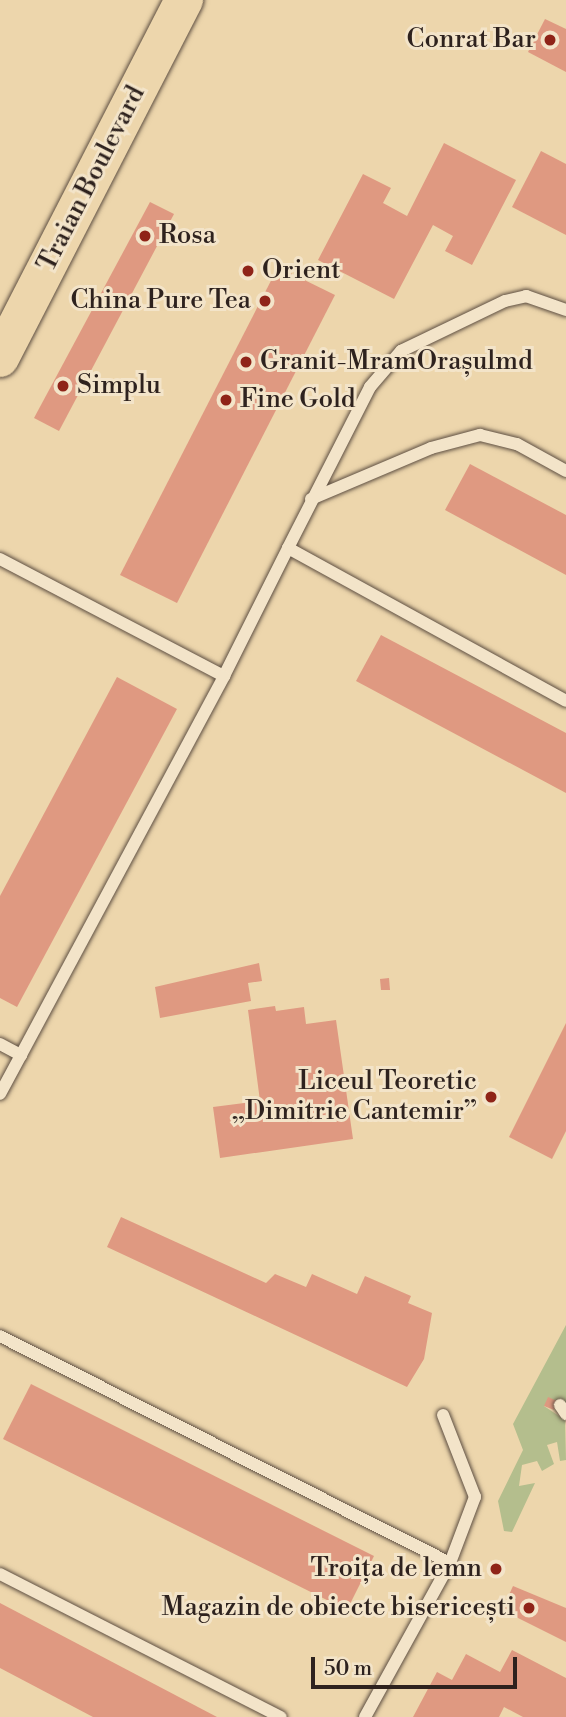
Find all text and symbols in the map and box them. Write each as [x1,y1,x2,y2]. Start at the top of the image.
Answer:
place label: Conrat Bar [407,24,536,56]
marker: Conrat Bar [542,32,558,48]
street label: Traian Boulevard [32,81,152,277]
place label: Rosa [159,220,216,252]
marker: Rosa [137,228,153,244]
place label: Orient [262,255,340,287]
marker: Orient [240,263,256,279]
place label: China Pure Tea [71,285,251,317]
marker: China Pure Tea [257,293,273,309]
place label: Granit-MramOrașulmd [260,346,533,378]
marker: Granit-MramOrașulmd [238,354,254,370]
place label: Simplu [77,370,161,402]
marker: Simplu [55,378,71,394]
place label: Fine Gold [240,384,356,416]
marker: Fine Gold [218,392,234,408]
place label: Liceul Teoretic „Dimitrie Cantemir” [232,1066,477,1128]
marker: Liceul Teoretic „Dimitrie Cantemir” [483,1089,499,1105]
place label: Troița de lemn [311,1553,482,1585]
marker: Troița de lemn [488,1561,504,1577]
place label: Magazin de obiecte bisericești [161,1592,515,1624]
marker: Magazin de obiecte bisericești [521,1600,537,1616]
scale bar [314,1644,520,1688]
text: 50 m [324,1656,372,1682]

